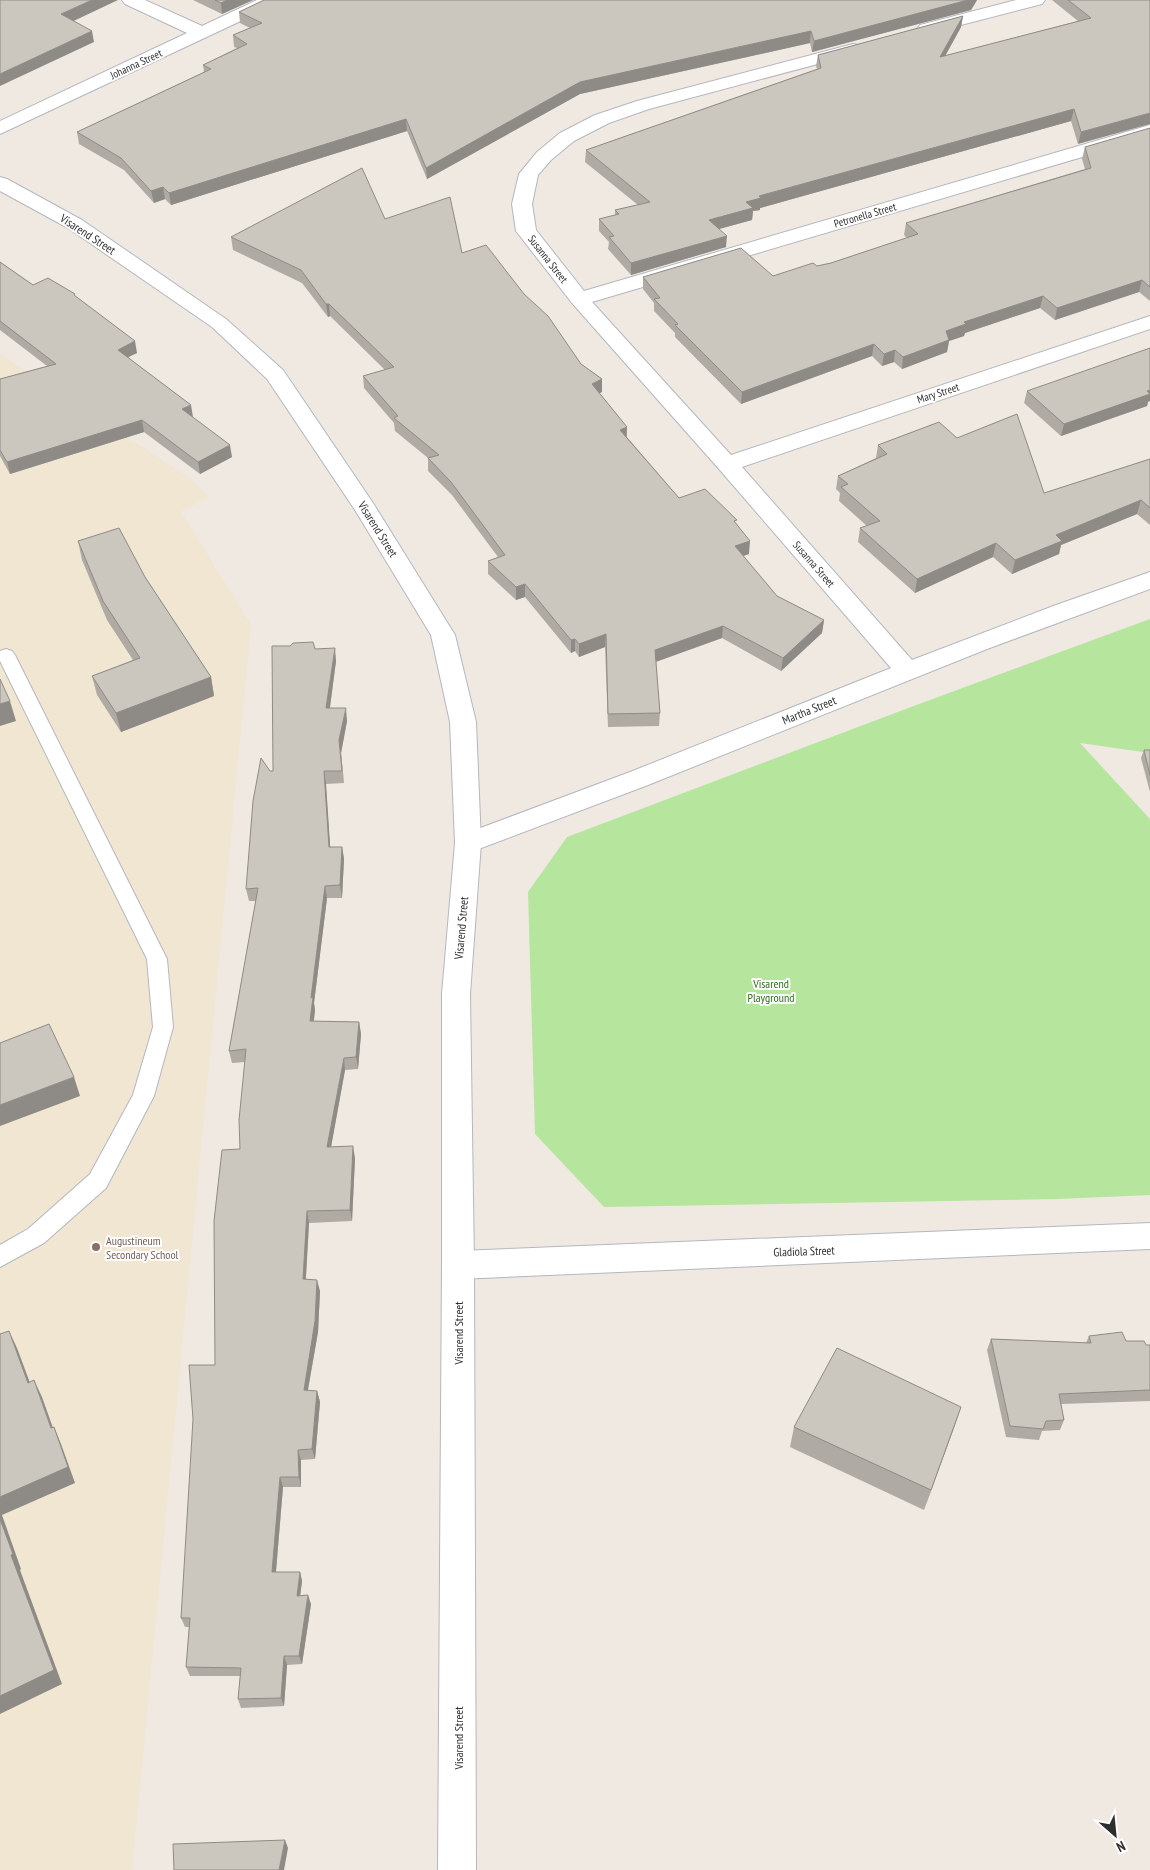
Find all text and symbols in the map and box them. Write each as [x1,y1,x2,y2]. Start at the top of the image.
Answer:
street label: Johanna Street [107,46,164,83]
street label: Petronella Street [832,199,898,231]
street label: Visarend Street [57,210,119,258]
street label: Susanna Street [525,232,571,286]
street label: Mary Street [915,380,961,406]
street label: Visarend Street [354,497,401,560]
street label: Susanna Street [790,538,838,590]
street label: Martha Street [780,692,839,728]
street label: Visarend Street [451,895,471,961]
park label: Visarend Playground [748,976,794,1005]
place label: Augustineum Secondary School [106,1233,179,1262]
marker: Augustineum Secondary School [90,1241,102,1253]
street label: Gladiola Street [773,1242,836,1260]
street label: Visarend Street [451,1301,466,1366]
street label: Visarend Street [451,1706,466,1771]
north arrow [1090,1810,1140,1860]
text: N [1113,1837,1128,1856]

